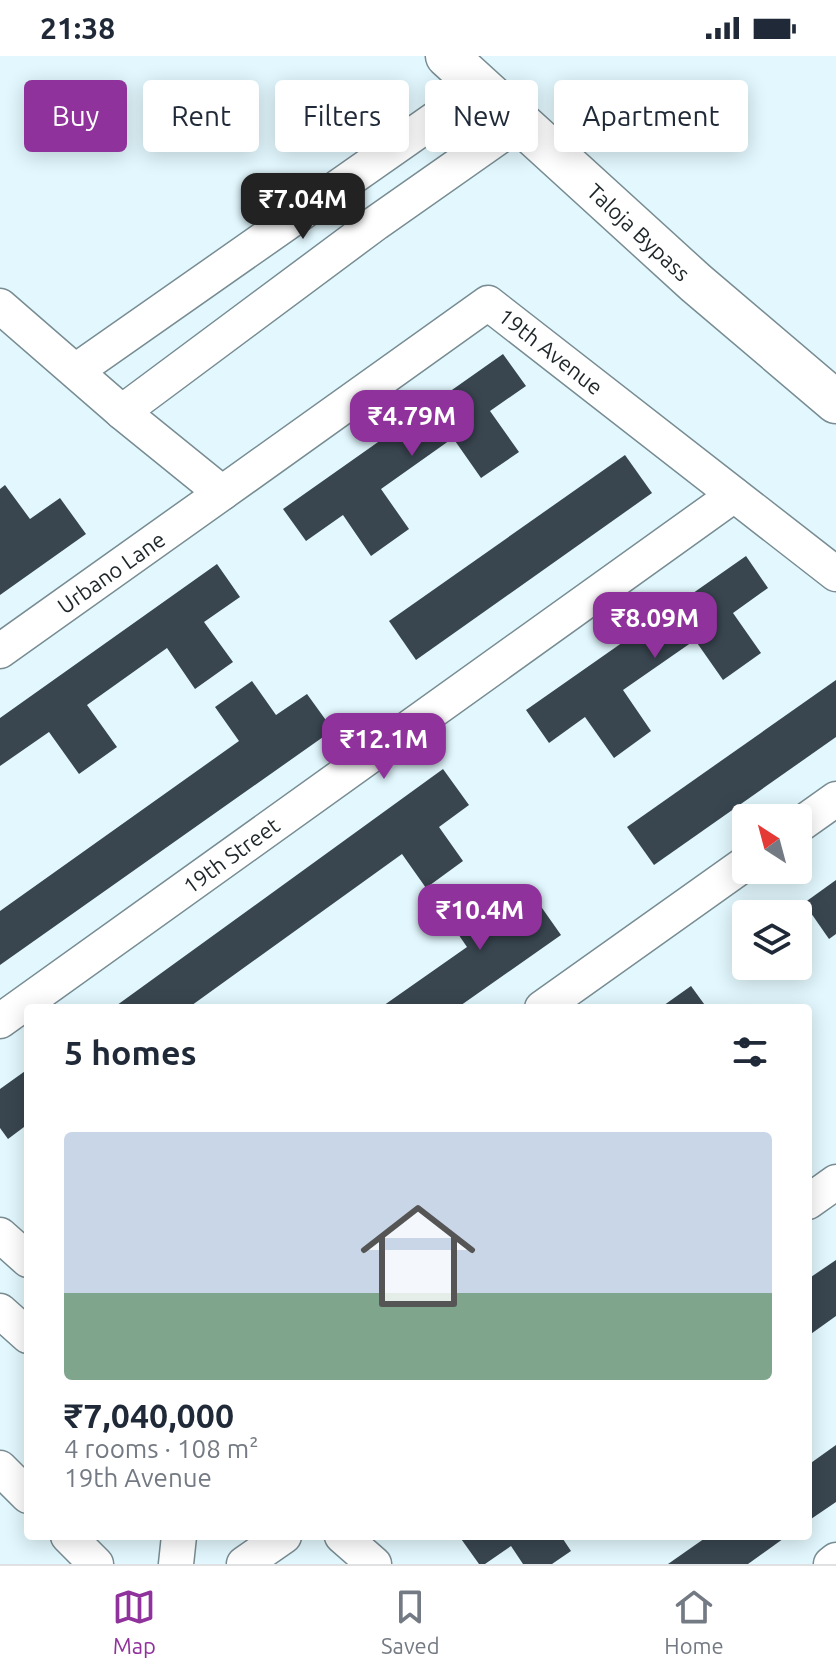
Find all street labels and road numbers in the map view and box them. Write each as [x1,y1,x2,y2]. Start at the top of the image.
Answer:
street label: Taloja Bypass [583,178,695,286]
street label: 19th Avenue [494,303,608,399]
street label: Urbano Lane [53,526,169,618]
street label: 19th Street [178,812,284,898]

